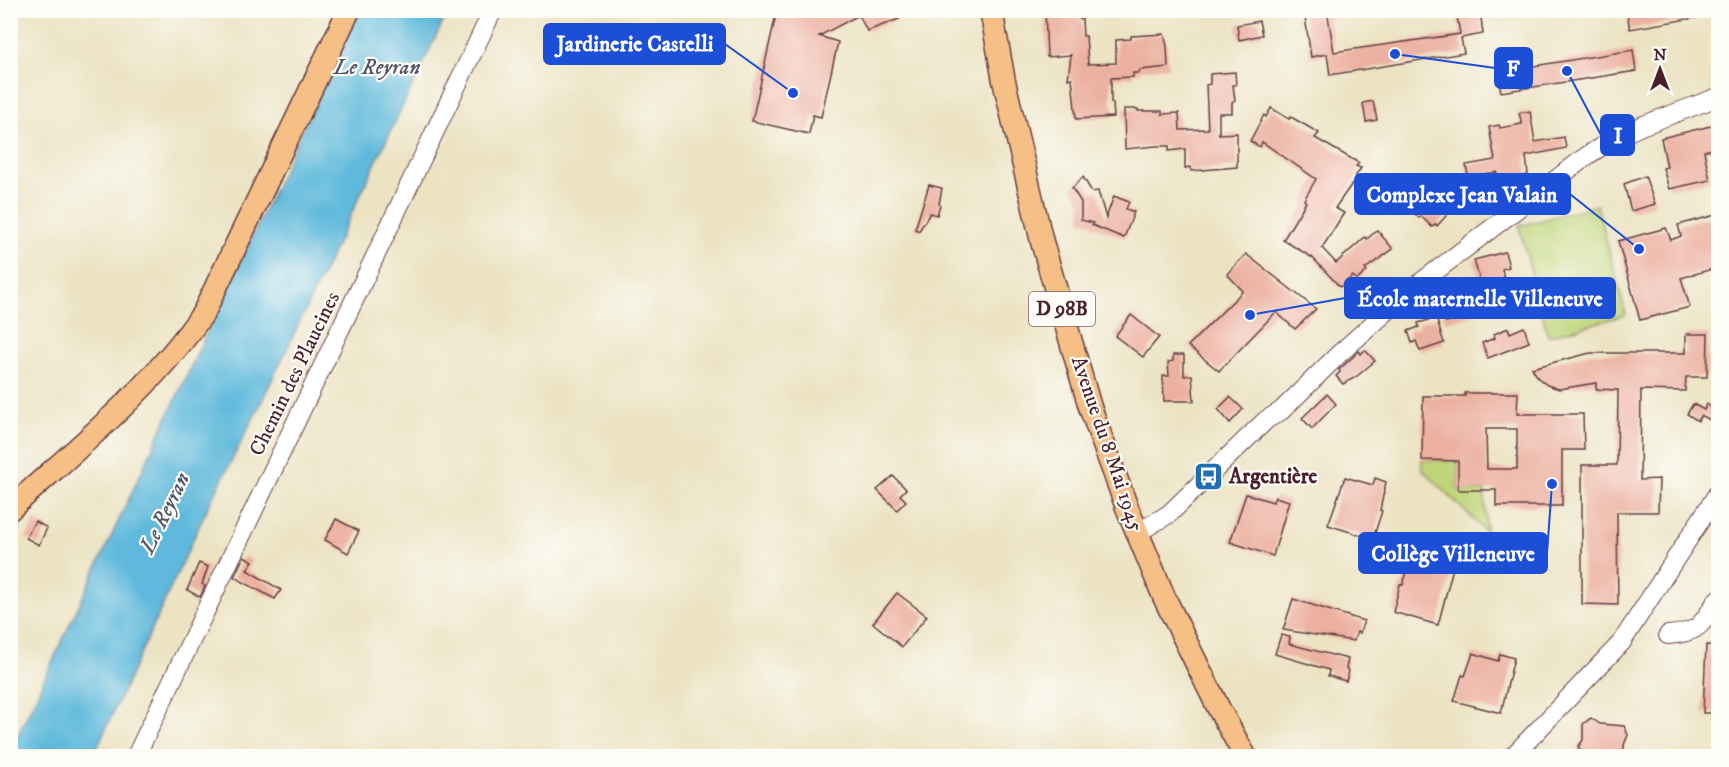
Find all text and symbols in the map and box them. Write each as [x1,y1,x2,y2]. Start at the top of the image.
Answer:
callout: Jardinerie Castelli [544,24,725,64]
text: Jardinerie Castelli [553,31,714,58]
north arrow [1630,39,1690,99]
text: N [1653,45,1667,65]
callout: F [1495,48,1532,88]
water label: Le Reyran [332,54,420,81]
text: F [1506,56,1520,83]
callout: I [1601,115,1634,155]
text: I [1613,123,1623,150]
callout: Complexe Jean Valain [1355,174,1570,214]
text: Complexe Jean Valain [1366,182,1558,209]
callout: École maternelle Villeneuve [1345,278,1615,318]
text: École maternelle Villeneuve [1357,285,1603,313]
street label: Chemin des Plaucines [244,288,346,460]
road number: D 98B [1029,292,1095,326]
street label: Avenue du 8 Mai 1945 [1065,353,1149,535]
bus stop icon: Argentière [1192,461,1224,493]
place label: Argentière [1228,464,1318,490]
water label: Le Reyran [133,468,196,560]
callout: Collège Villeneuve [1359,533,1547,573]
text: Collège Villeneuve [1371,541,1535,568]

